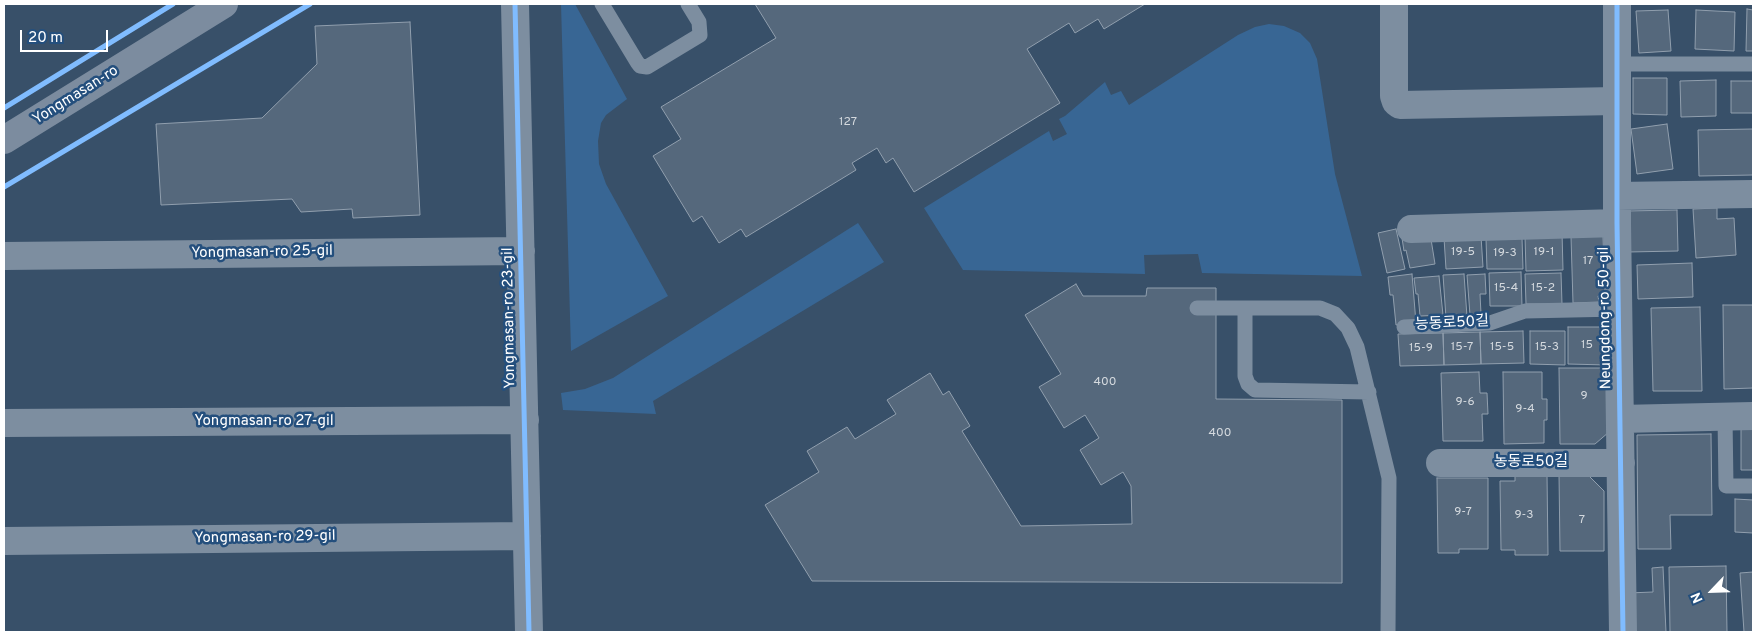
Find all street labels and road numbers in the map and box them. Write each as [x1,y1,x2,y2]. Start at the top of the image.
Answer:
street label: Yongmasan-ro [30,63,122,129]
street label: Yongmasan-ro 25-gil [191,243,333,263]
street label: Yongmasan-ro 23-gil [500,247,520,389]
street label: Neungdong-ro 50-gil [1596,247,1616,389]
street label: 능동로50길 [1415,313,1489,335]
street label: Yongmasan-ro 27-gil [194,413,334,431]
street label: 농동로50길 [1494,454,1568,472]
street label: Yongmasan-ro 29-gil [194,528,336,548]

